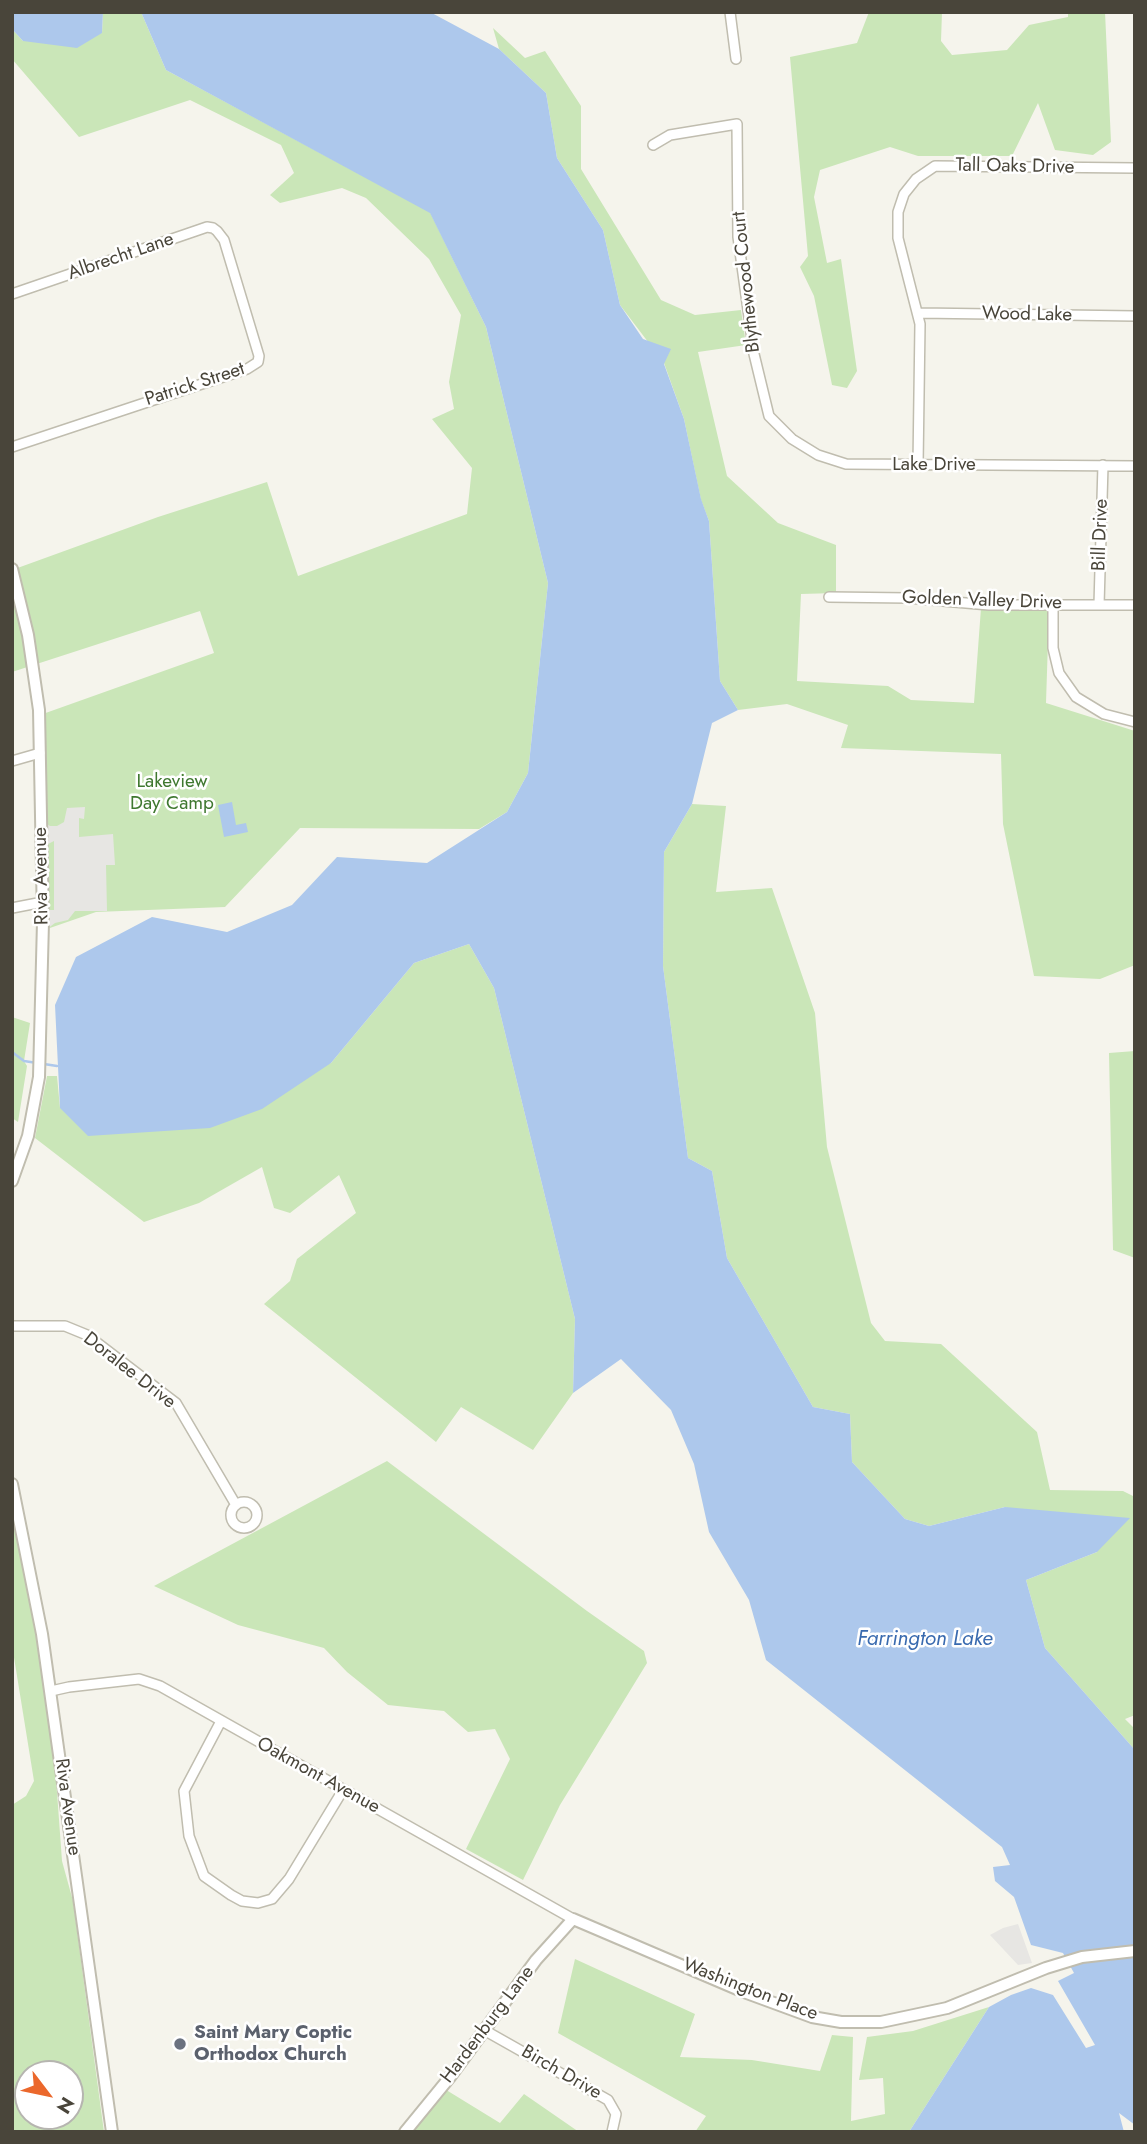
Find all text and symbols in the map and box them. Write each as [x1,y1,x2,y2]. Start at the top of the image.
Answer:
street label: Tall Oaks Drive [956,155,1074,179]
street label: Blythewood Court [728,210,766,354]
street label: Albrecht Lane [65,228,177,286]
street label: Wood Lake [982,303,1072,327]
street label: Patrick Street [142,358,248,412]
street label: Lake Drive [892,454,976,476]
street label: Bill Drive [1088,499,1114,571]
street label: Golden Valley Drive [902,587,1062,615]
park label: Lakeview Day Camp [130,771,214,815]
street label: Riva Avenue [30,827,54,925]
street label: Doralee Drive [78,1328,180,1414]
water label: Farrington Lake [857,1627,993,1653]
street label: Oakmont Avenue [253,1733,383,1819]
street label: Riva Avenue [49,1757,85,1857]
street label: Washington Place [679,1954,821,2026]
street label: Hardenburg Lane [437,1962,539,2088]
place label: Saint Mary Coptic Orthodox Church [194,2022,352,2066]
marker: Saint Mary Coptic Orthodox Church [172,2036,188,2052]
street label: Birch Drive [517,2041,605,2105]
north arrow [14,2060,84,2130]
text: N [50,2092,81,2119]

